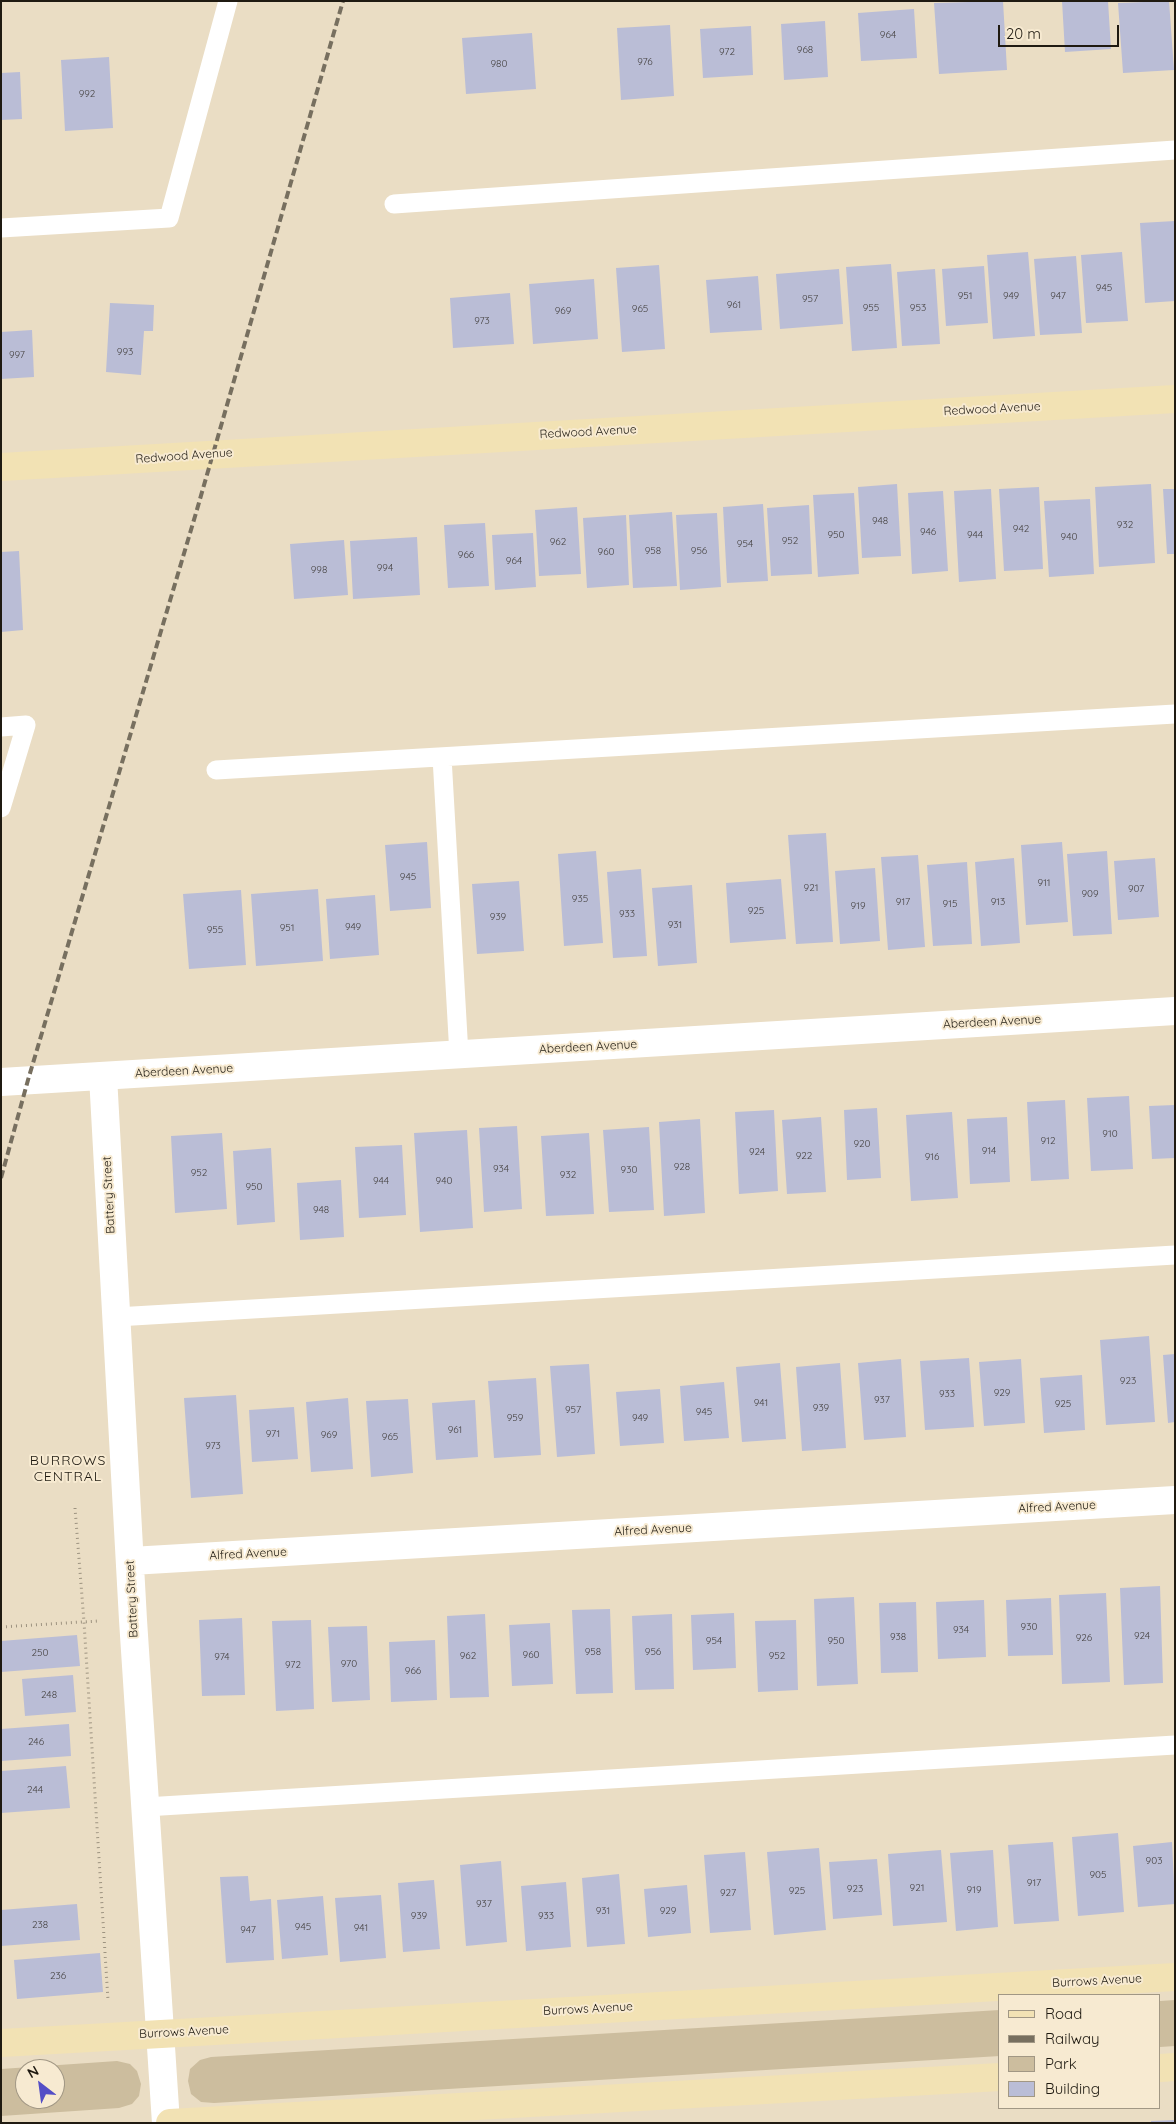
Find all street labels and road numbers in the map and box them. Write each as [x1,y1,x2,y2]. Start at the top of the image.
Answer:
street label: Redwood Avenue [943,399,1041,419]
street label: Redwood Avenue [539,422,637,442]
street label: Redwood Avenue [135,445,233,467]
street label: Aberdeen Avenue [943,1012,1041,1032]
street label: Aberdeen Avenue [539,1037,637,1057]
street label: Aberdeen Avenue [135,1061,233,1081]
street label: Battery Street [100,1156,118,1234]
street label: Alfred Avenue [1018,1498,1096,1516]
street label: Alfred Avenue [614,1521,692,1539]
street label: Alfred Avenue [209,1545,287,1563]
street label: Battery Street [123,1560,141,1638]
street label: Burrows Avenue [1052,1971,1142,1991]
street label: Burrows Avenue [543,1999,633,2019]
street label: Burrows Avenue [139,2022,229,2042]

